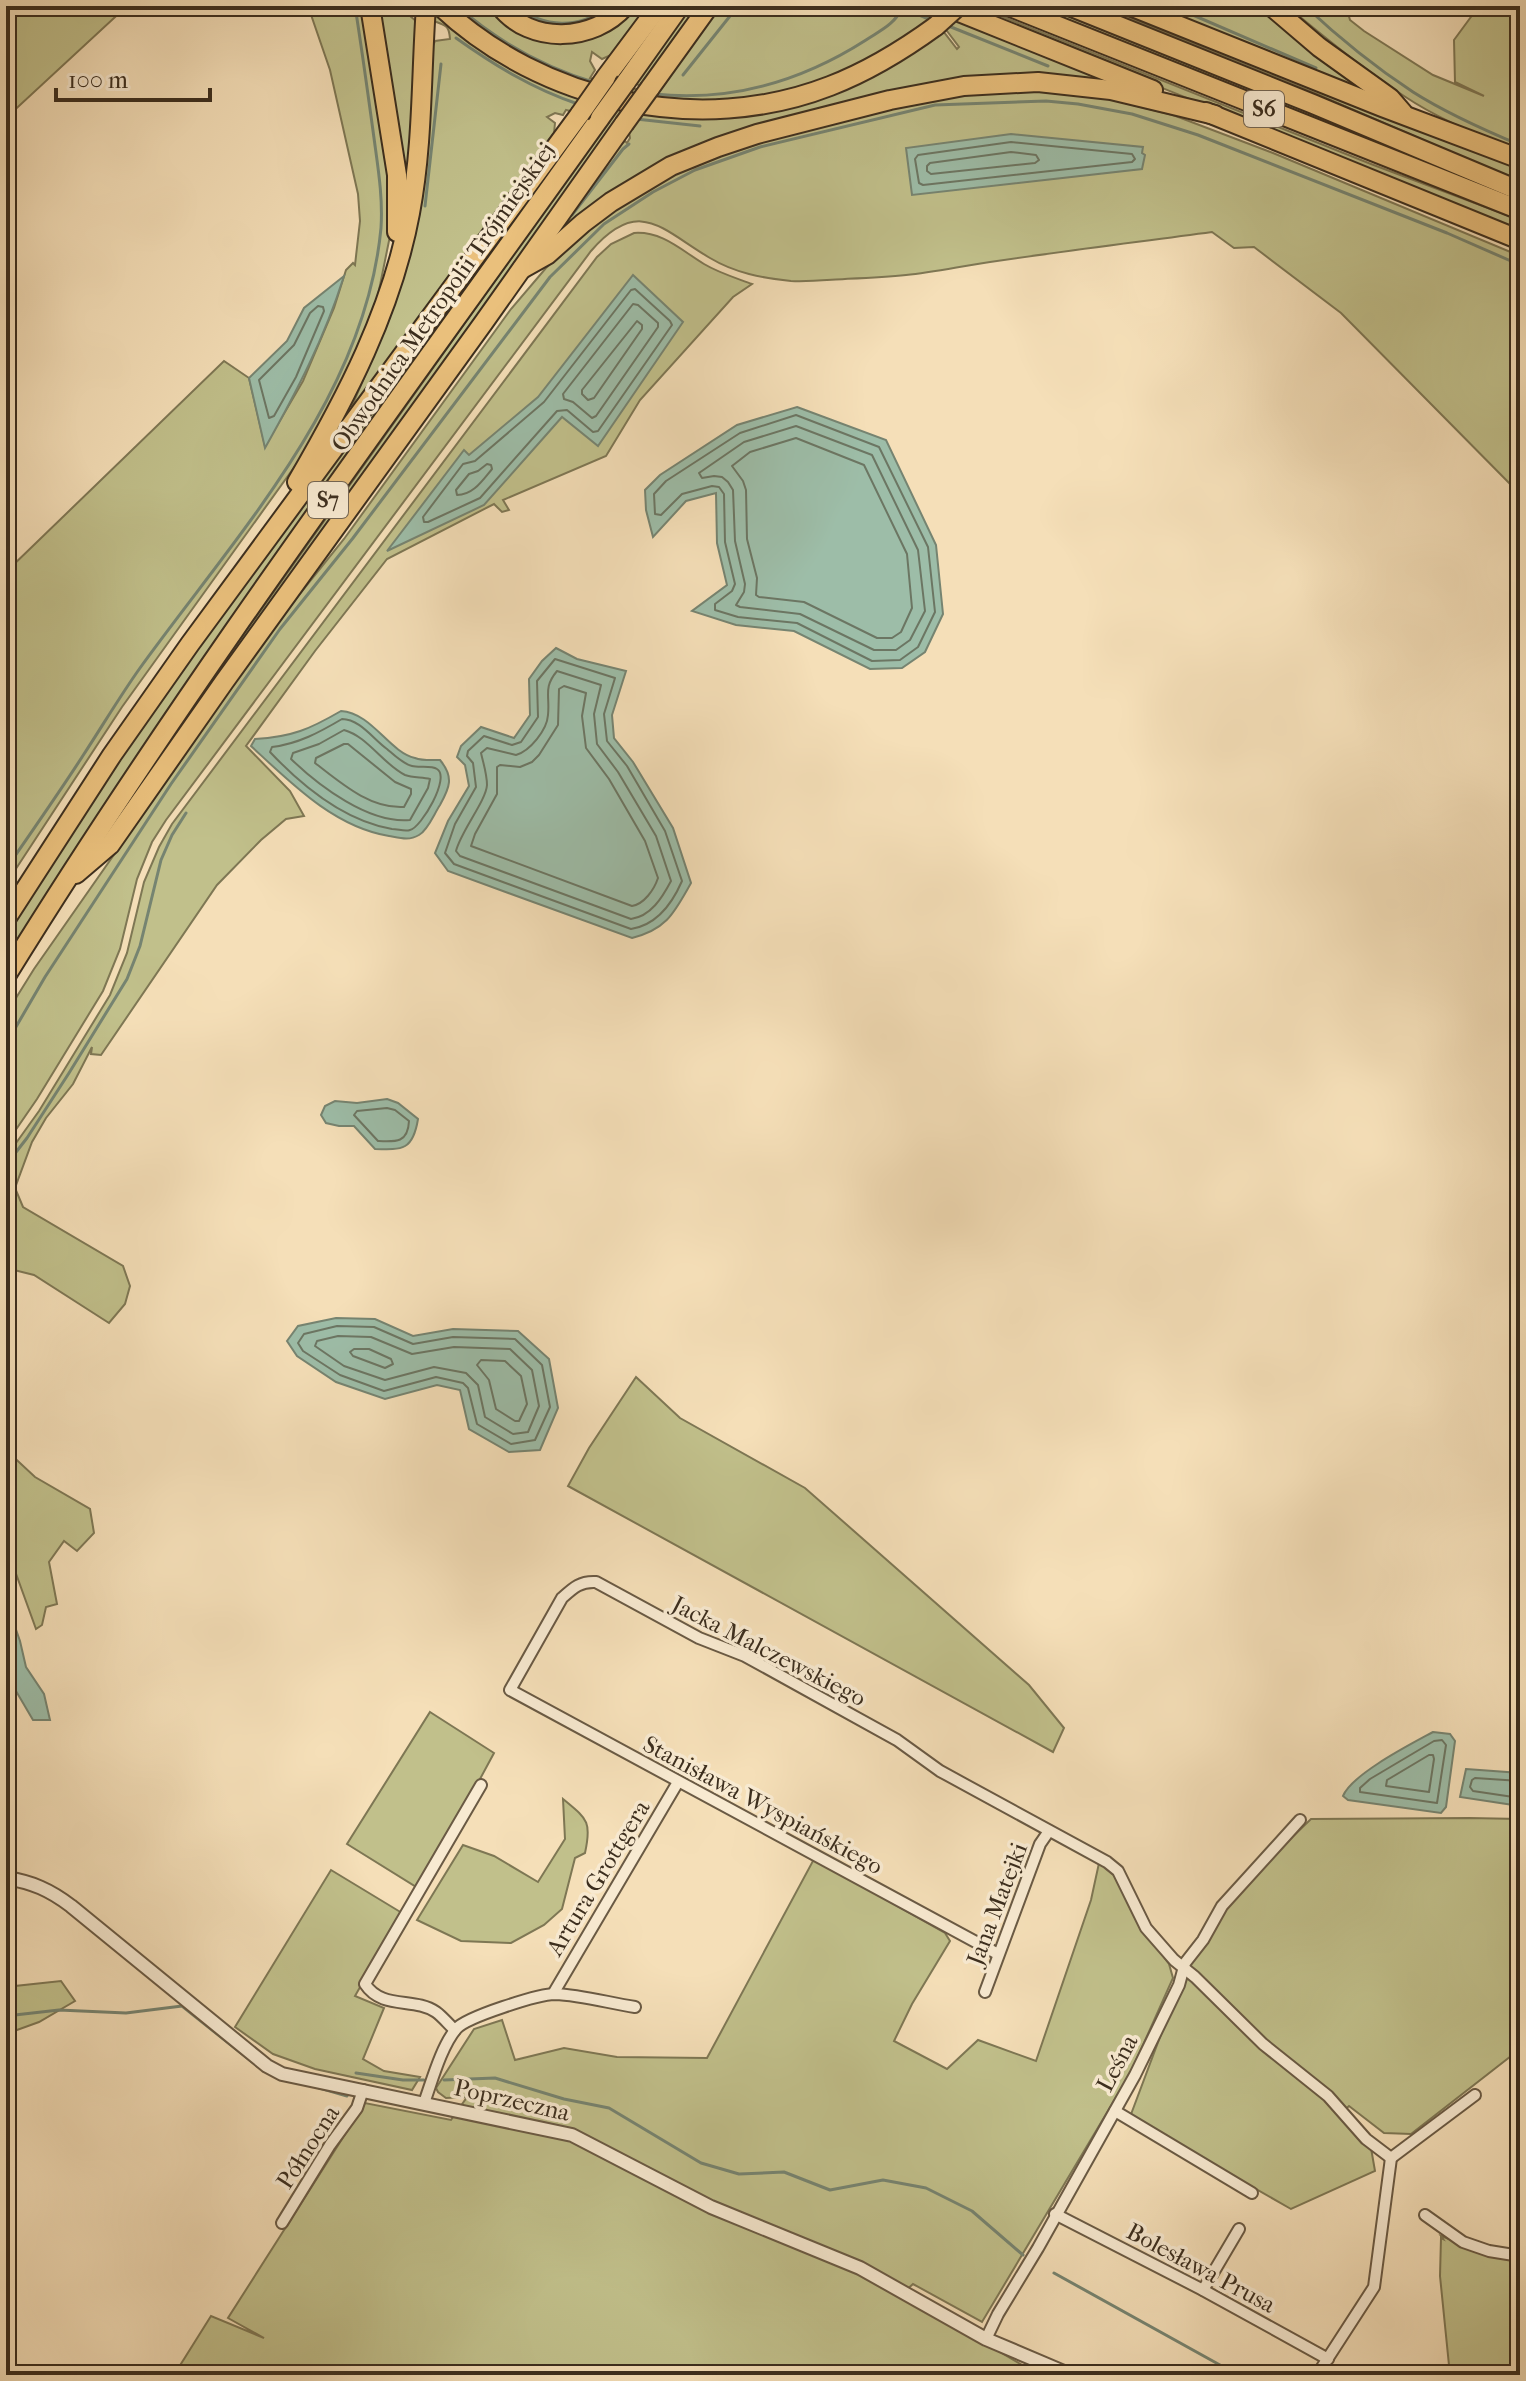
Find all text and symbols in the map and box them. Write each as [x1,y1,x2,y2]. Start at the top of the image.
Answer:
scale bar [56,52,210,102]
text: 100 m [68,66,128,94]
road number: S6 [1244,91,1284,127]
street label: Obwodnica Metropolii Trójmiejskiej [325,137,561,457]
road number: S7 [308,482,348,518]
street label: Jacka Malczewskiego [666,1589,871,1712]
street label: Stanisława Wyspiańskiego [638,1730,888,1880]
street label: Artura Grottgera [540,1794,656,1962]
street label: Jana Matejki [960,1839,1033,1971]
street label: Leśna [1090,2029,1144,2096]
street label: Poprzeczna [451,2073,573,2127]
street label: Północna [271,2099,346,2194]
street label: Bolesława Prusa [1122,2217,1281,2319]

